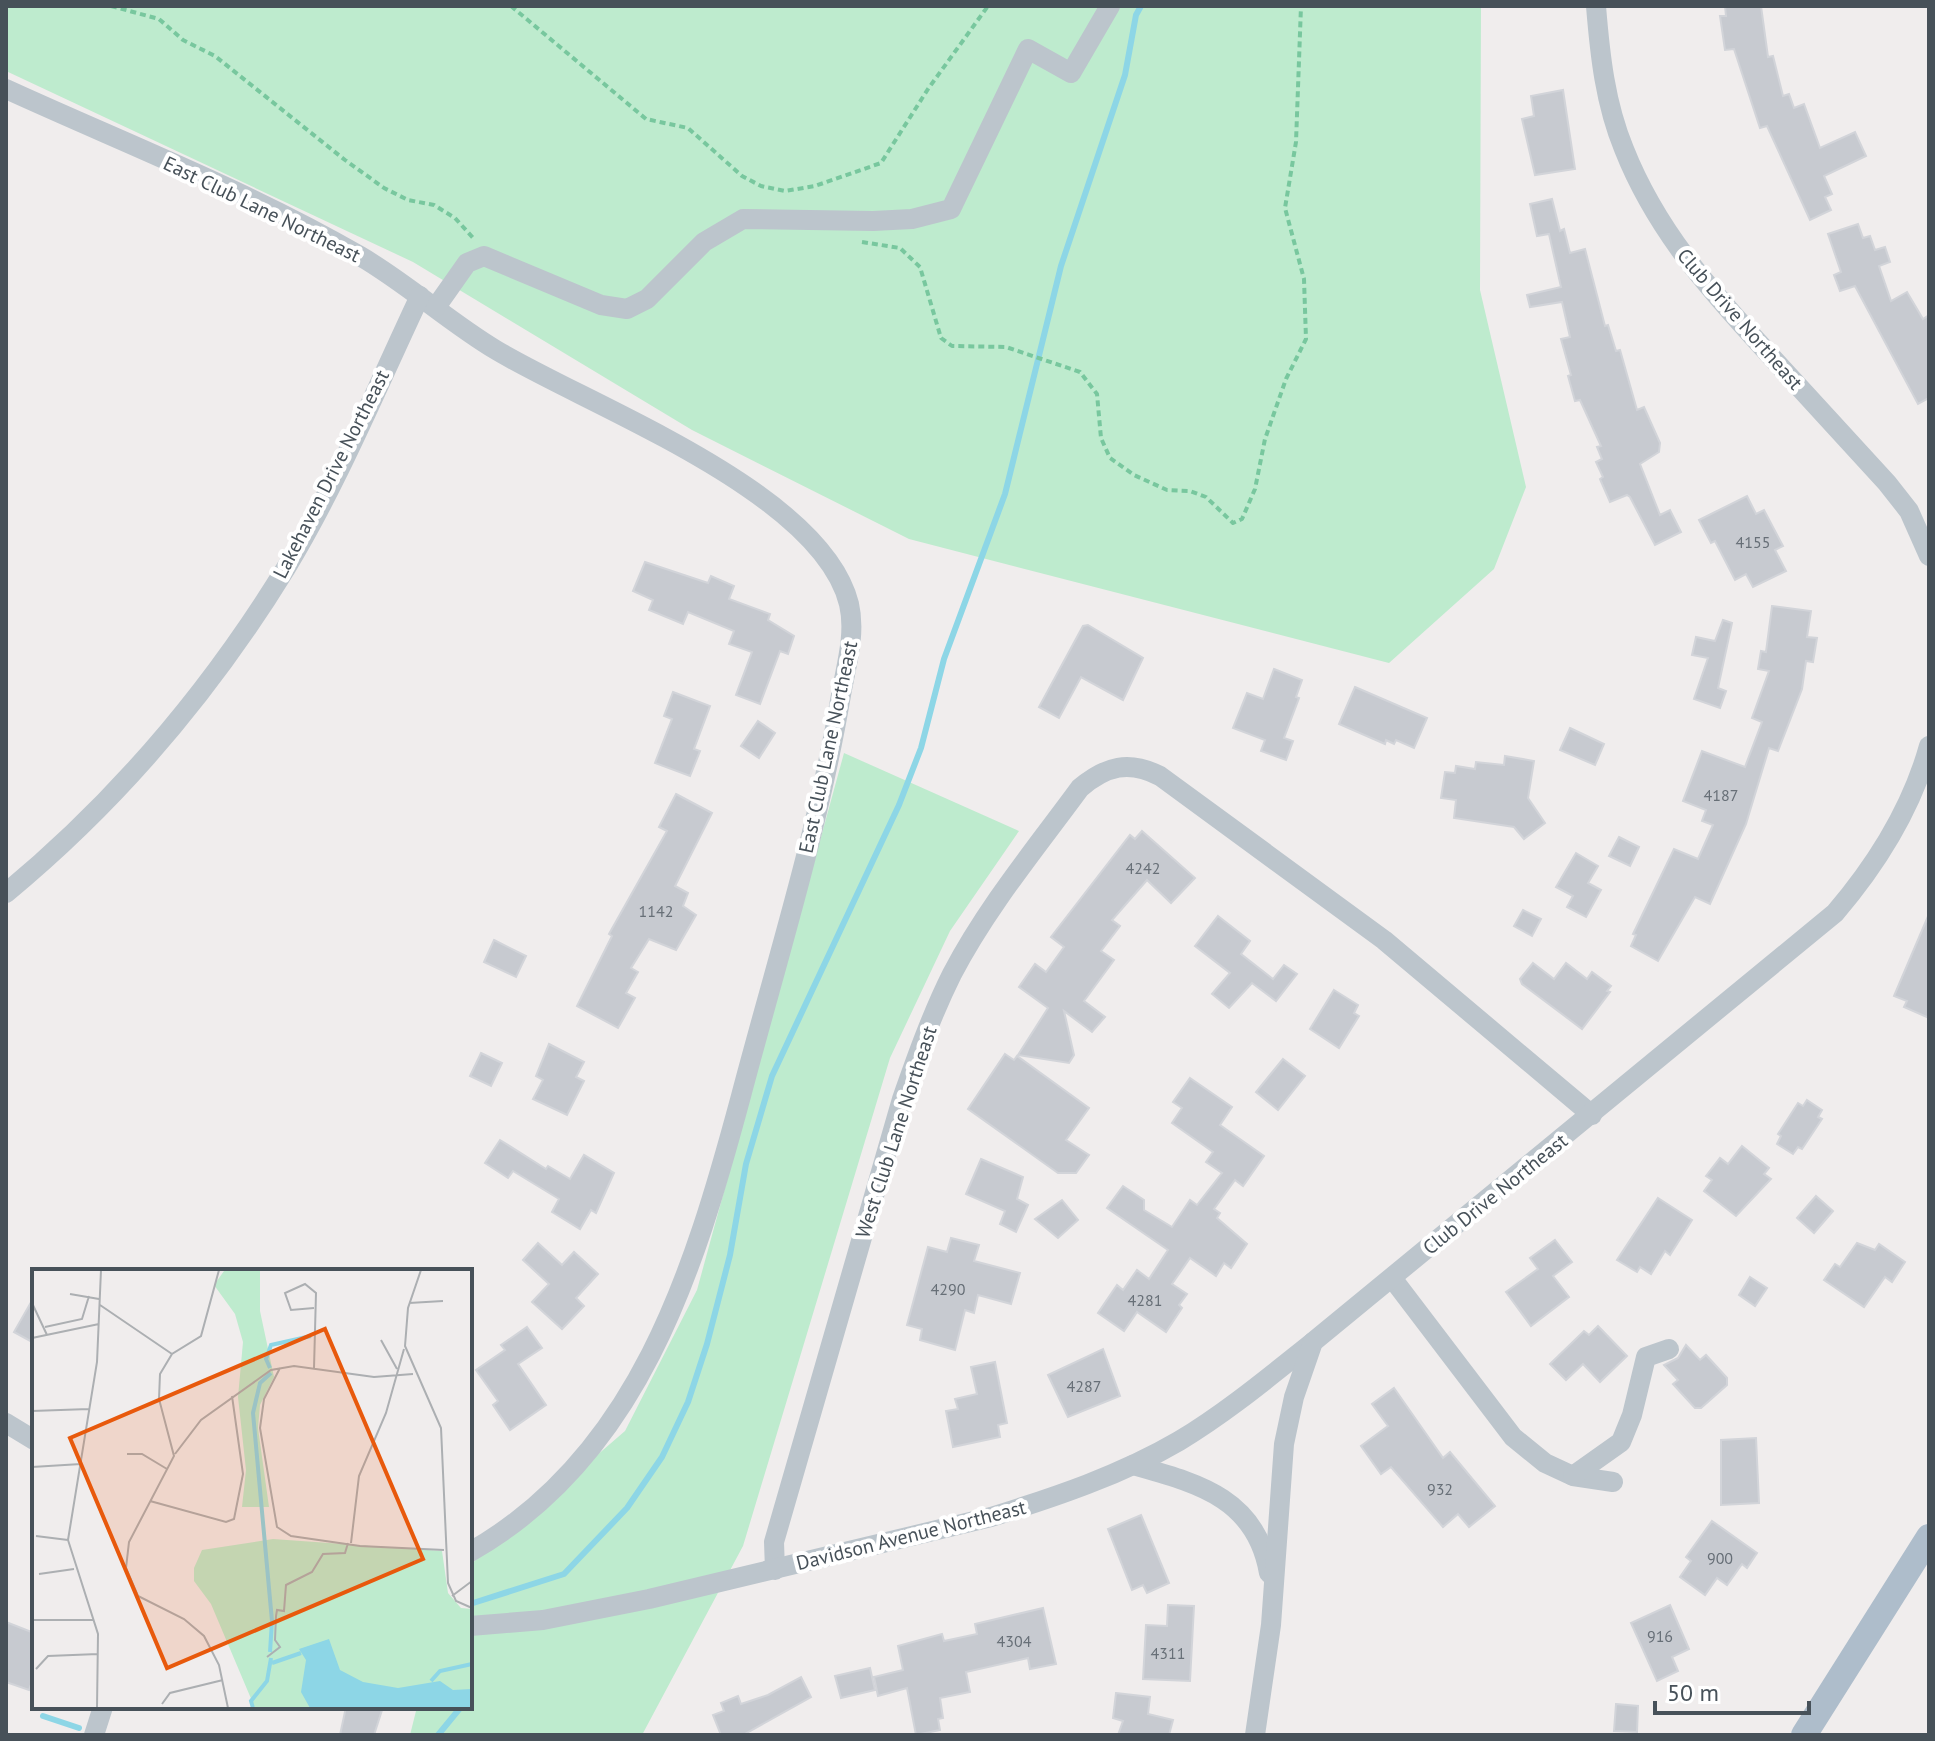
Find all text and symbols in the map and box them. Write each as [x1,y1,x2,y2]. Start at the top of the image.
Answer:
street label: East Club Lane Northeast [159,150,365,268]
street label: Club Drive Northeast [1671,243,1809,395]
street label: Lakehaven Drive Northeast [267,365,395,583]
house number: 4155 [1736,532,1770,552]
street label: East Club Lane Northeast [793,638,863,855]
house number: 4187 [1704,785,1738,805]
house number: 4242 [1126,858,1160,878]
house number: 1142 [639,901,673,921]
street label: West Club Lane Northeast [849,1022,943,1241]
street label: Club Drive Northeast [1417,1127,1573,1260]
inset map [32,1269,472,1709]
house number: 4290 [931,1279,966,1299]
house number: 4281 [1128,1290,1162,1310]
house number: 4287 [1067,1376,1101,1396]
house number: 932 [1427,1479,1453,1499]
street label: Davidson Avenue Northeast [793,1494,1029,1576]
house number: 900 [1707,1548,1733,1568]
house number: 916 [1647,1626,1673,1646]
house number: 4304 [997,1631,1032,1651]
house number: 4311 [1151,1643,1185,1663]
scale bar [1655,1665,1809,1715]
text: 50 m [1667,1677,1719,1708]

